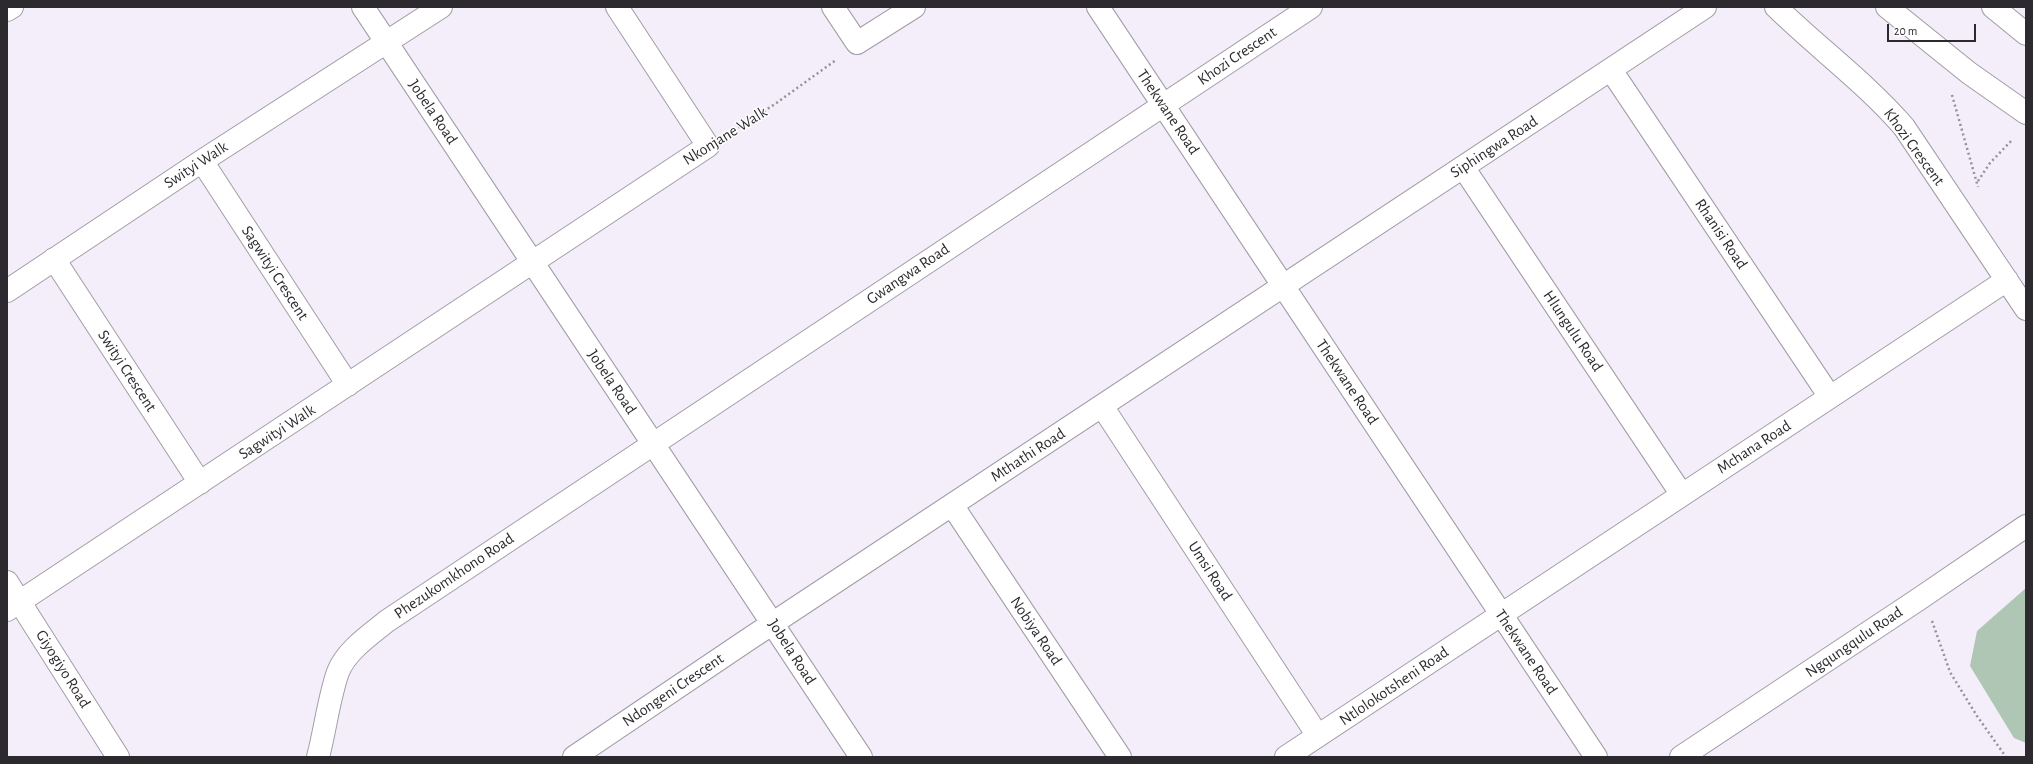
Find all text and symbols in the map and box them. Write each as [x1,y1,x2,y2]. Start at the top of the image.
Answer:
scale bar [1889,16,1978,42]
street label: Khozi Crescent [1194,23,1280,89]
text: 20 m [1894,25,1917,37]
street label: Thekwane Road [1132,66,1204,158]
street label: Jobela Road [404,76,462,148]
street label: Nkonjane Walk [679,103,771,169]
street label: Khozi Crescent [1879,104,1949,190]
street label: Siphingwa Road [1447,112,1541,182]
street label: Swityi Walk [160,137,232,193]
street label: Rhanisi Road [1690,195,1752,273]
street label: Sagwityi Crescent [237,222,313,324]
street label: Gwangwa Road [863,239,953,309]
street label: Hlungulu Road [1539,287,1607,375]
street label: Swityi Crescent [93,326,161,416]
street label: Thekwane Road [1311,336,1383,428]
street label: Jobela Road [583,346,641,418]
street label: Sagwityi Walk [235,400,319,464]
street label: Mchana Road [1713,416,1795,478]
street label: Mthathi Road [987,424,1069,486]
street label: Phezukomkhono Road [391,529,517,623]
street label: Umsi Road [1184,538,1236,604]
street label: Nobiya Road [1006,593,1066,669]
street label: Ngqungqulu Road [1802,602,1906,682]
street label: Thekwane Road [1490,606,1562,698]
street label: Jobela Road [764,616,820,688]
street label: Giyogiyo Road [31,626,95,712]
street label: Ntlolokotsheni Road [1336,642,1452,730]
street label: Ndongeni Crescent [619,649,727,731]

